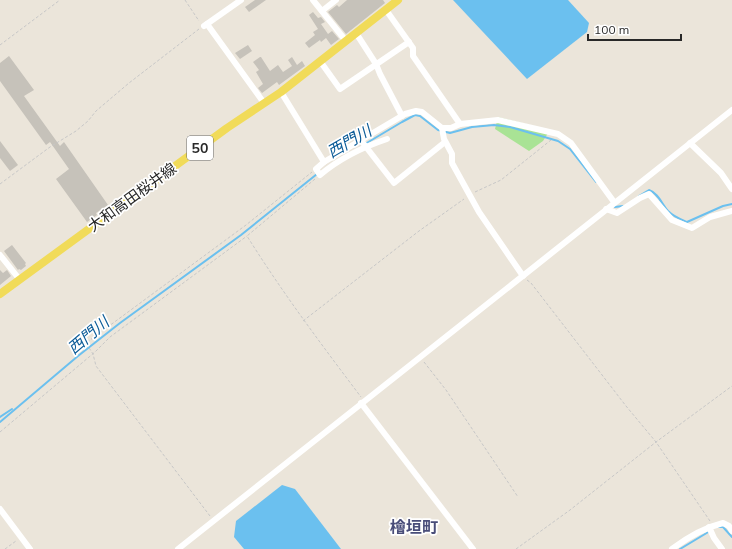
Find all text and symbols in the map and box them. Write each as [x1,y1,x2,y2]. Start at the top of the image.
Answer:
scale bar [588,16,681,42]
text: 100 m [594,22,629,37]
water label: 西門川 [323,119,377,162]
road number: 50 [187,136,213,160]
street label: 大和高田桜井線 [84,158,180,236]
water label: 西門川 [63,311,114,358]
district label: 檜垣町 [390,517,438,537]

